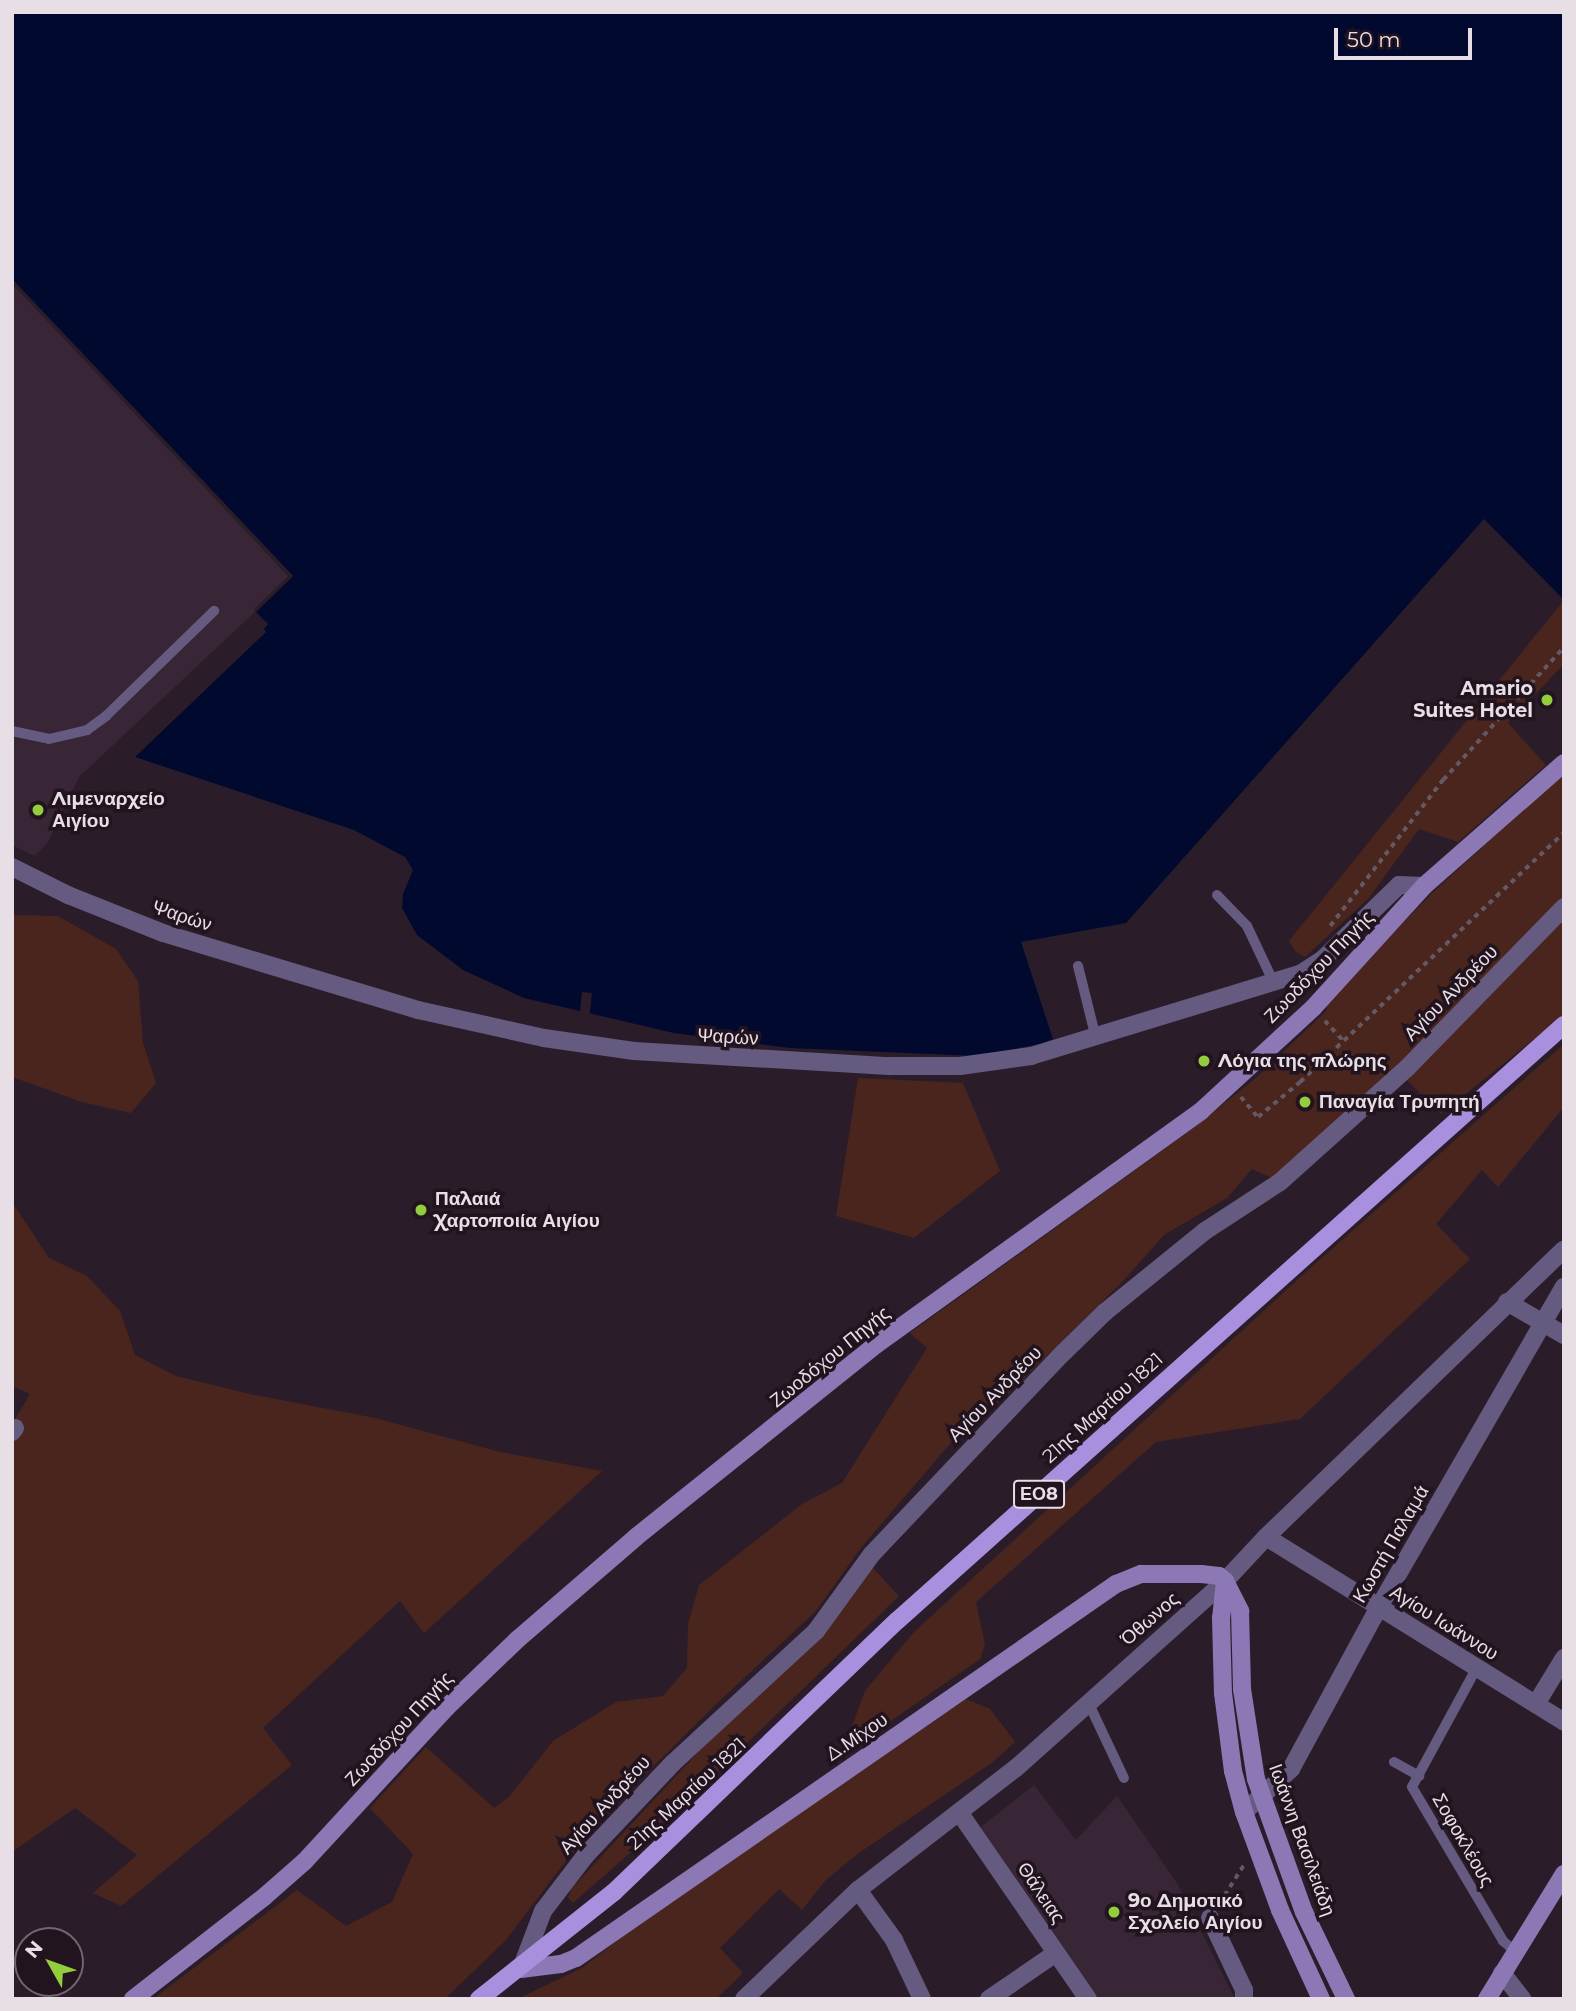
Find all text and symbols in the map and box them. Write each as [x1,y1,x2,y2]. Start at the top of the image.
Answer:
scale bar [1338,14,1476,58]
text: 50 m [1347,27,1401,52]
place label: Amario Suites Hotel [1413,678,1533,722]
marker: Amario Suites Hotel [1539,692,1555,708]
place label: Λιμεναρχείο Αιγίου [52,788,165,832]
marker: Λιμεναρχείο Αιγίου [30,802,46,818]
street label: Ψαρών [149,896,215,936]
street label: Ζωοδόχου Πηγής [1259,906,1379,1028]
street label: Αγίου Ανδρέου [1400,940,1502,1046]
street label: Ψαρών [697,1024,759,1050]
place label: Λόγια της πλώρης [1218,1050,1387,1072]
marker: Λόγια της πλώρης [1196,1053,1212,1069]
place label: Παναγία Τρυπητή [1319,1091,1479,1113]
marker: Παναγία Τρυπητή [1297,1094,1313,1110]
place label: Παλαιά Χαρτοποιία Αιγίου [435,1188,600,1232]
marker: Παλαιά Χαρτοποιία Αιγίου [413,1202,429,1218]
street label: Ζωοδόχου Πηγής [765,1302,895,1412]
street label: Αγίου Ανδρέου [944,1341,1046,1447]
street label: 21ης Μαρτίου 1821 [1038,1348,1168,1468]
road number: ΕΟ8 [1013,1479,1065,1508]
street label: Κωστή Παλαμά [1348,1481,1434,1607]
street label: Αγίου Ιωάννου [1386,1581,1502,1665]
street label: Όθωνος [1116,1588,1184,1650]
street label: Ζωοδόχου Πηγής [340,1667,458,1791]
street label: Δ.Μίχου [822,1708,892,1766]
street label: 21ης Μαρτίου 1821 [623,1733,751,1855]
street label: Αγίου Ανδρέου [555,1751,655,1859]
street label: Ιωάννη Βασιλειάδη [1264,1761,1340,1919]
street label: Σοφοκλέους [1427,1789,1499,1891]
street label: Θάλειας [1012,1858,1070,1928]
place label: 9ο Δημοτικό Σχολείο Αιγίου [1128,1890,1263,1934]
marker: 9ο Δημοτικό Σχολείο Αιγίου [1106,1904,1122,1920]
north arrow [14,1927,84,1997]
text: N [20,1936,48,1963]

